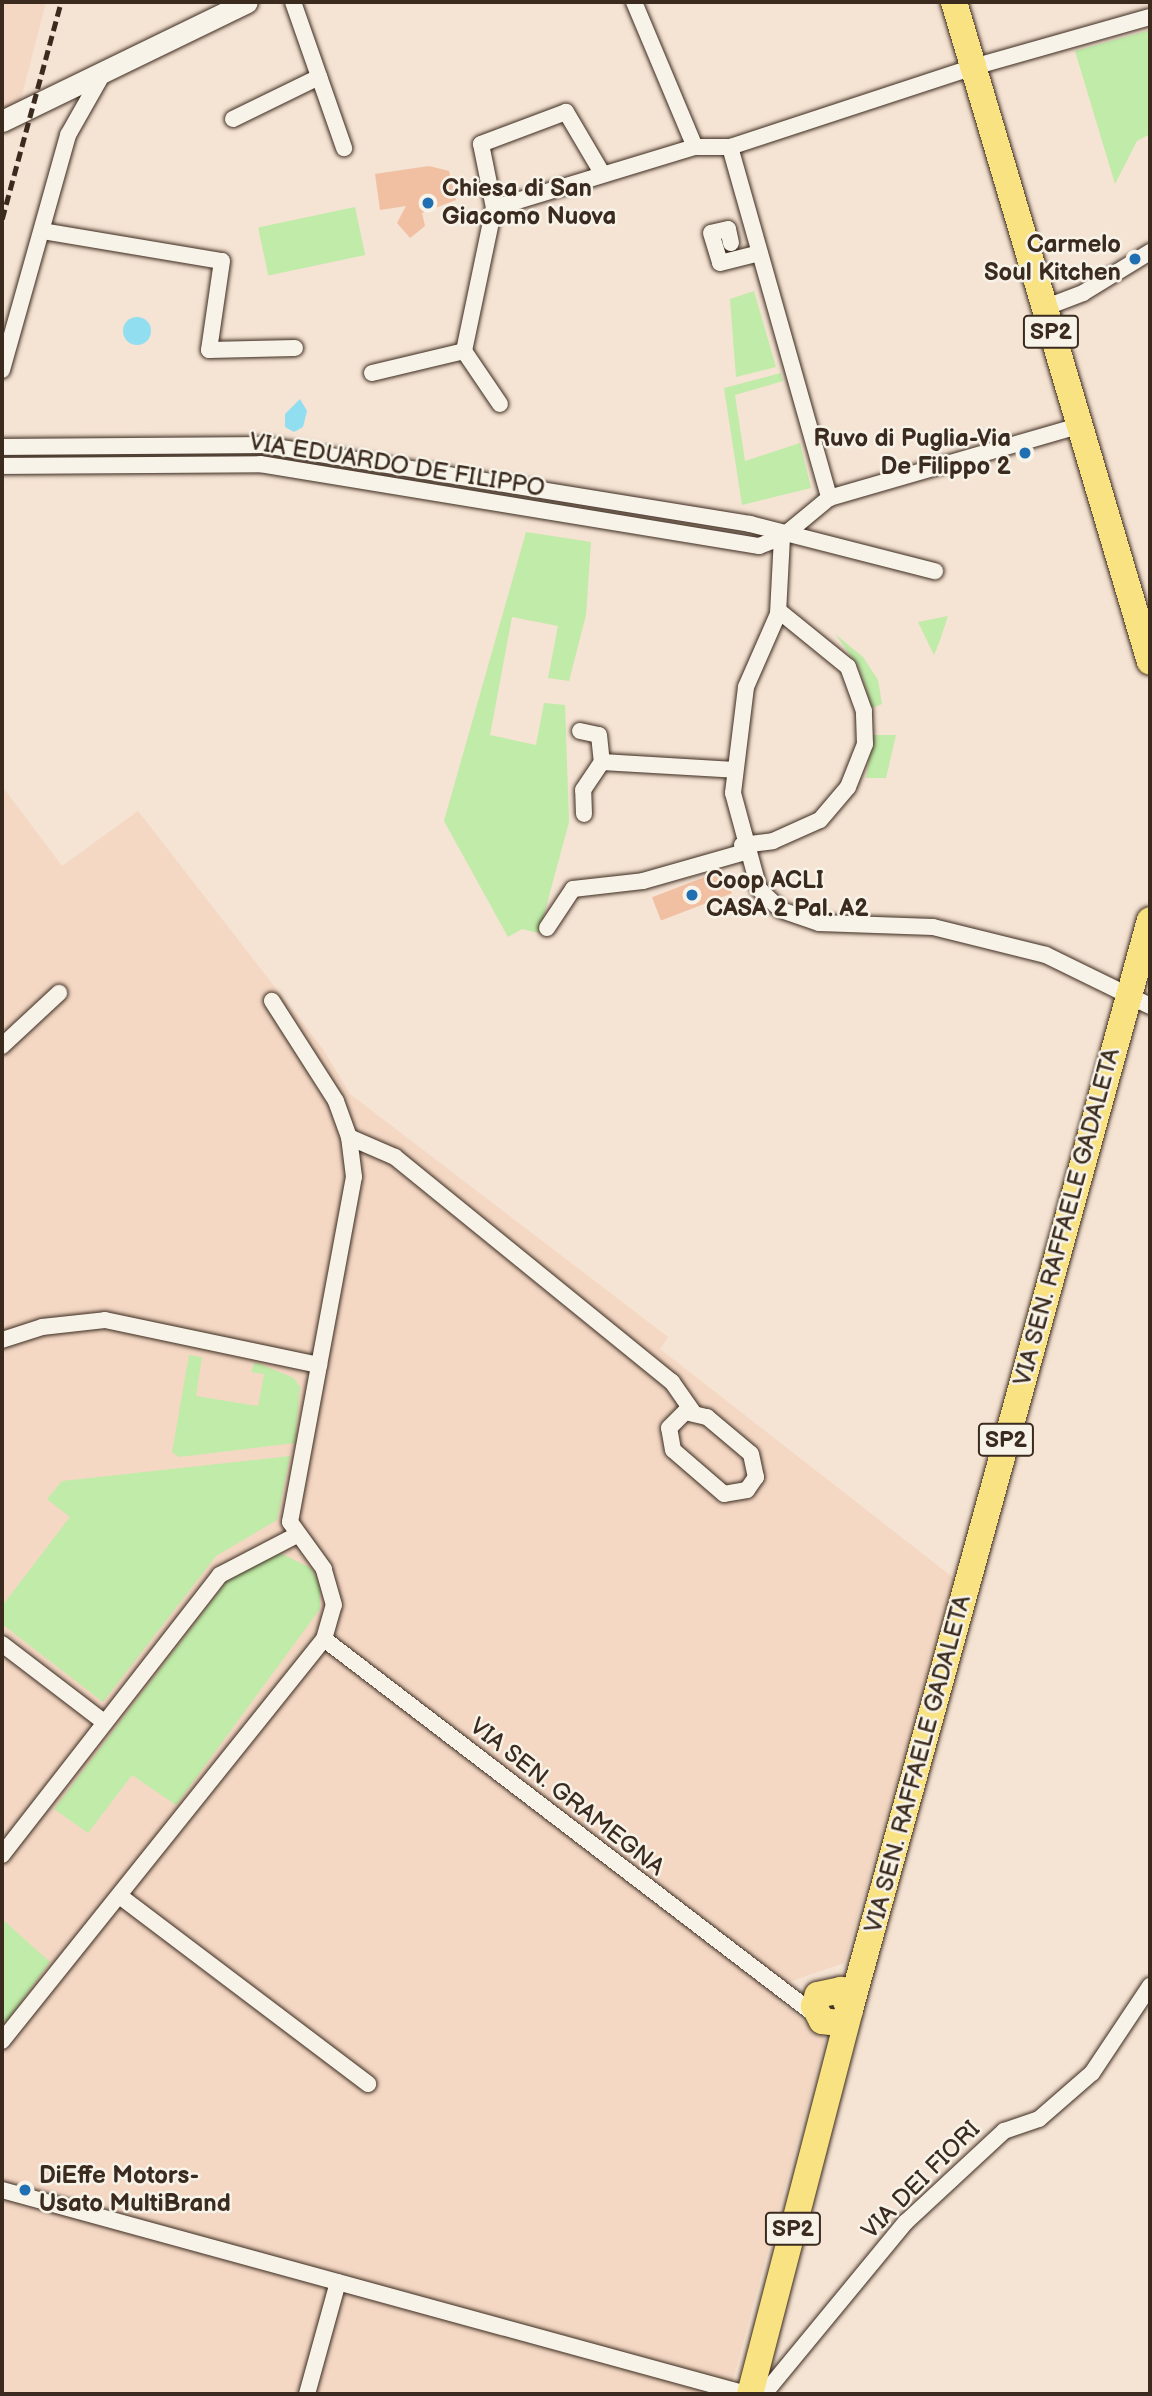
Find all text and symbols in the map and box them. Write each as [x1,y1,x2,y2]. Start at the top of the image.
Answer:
place label: Chiesa di San Giacomo Nuova [442,175,616,231]
marker: Chiesa di San Giacomo Nuova [420,195,436,211]
place label: Carmelo Soul Kitchen [984,231,1121,287]
marker: Carmelo Soul Kitchen [1127,251,1143,267]
road number: SP2 [1021,312,1081,352]
place label: Ruvo di Puglia-Via De Filippo 2 [814,425,1011,481]
street label: VIA EDUARDO DE FILIPPO [247,427,547,503]
marker: Ruvo di Puglia-Via De Filippo 2 [1017,445,1033,461]
place label: Coop ACLI CASA 2 Pal. A2 [706,867,869,923]
marker: Coop ACLI CASA 2 Pal. A2 [684,887,700,903]
street label: VIA SEN. RAFFAELE GADALETA [1008,1045,1126,1389]
road number: SP2 [976,1420,1036,1460]
street label: VIA SEN. RAFFAELE GADALETA [859,1592,977,1936]
street label: VIA SEN. GRAMEGNA [464,1712,670,1882]
street label: VIA DEI FIORI [856,2115,986,2245]
place label: DiEffe Motors- Usato MultiBrand [39,2162,231,2218]
marker: DiEffe Motors- Usato MultiBrand [17,2182,33,2198]
road number: SP2 [763,2210,823,2248]

